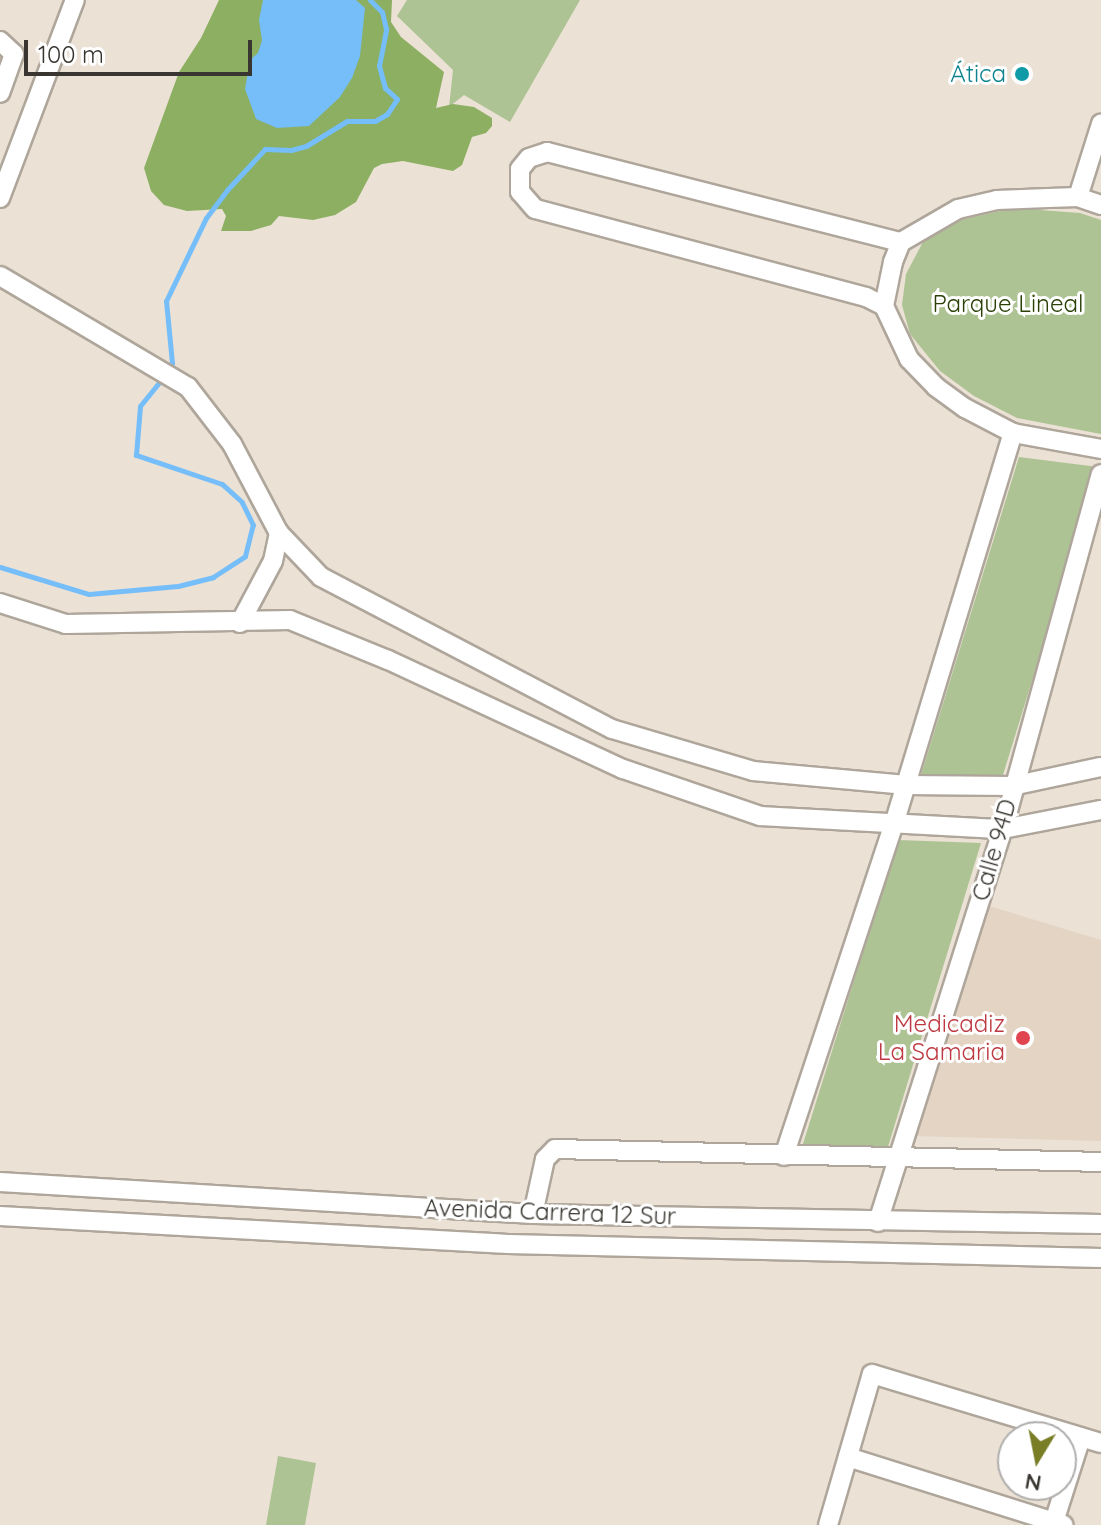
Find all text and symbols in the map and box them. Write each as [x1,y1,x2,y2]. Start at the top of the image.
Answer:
scale bar [28,24,256,74]
text: 100 m [38,39,104,69]
place label: Ática [950,60,1006,88]
marker: Ática [1013,65,1031,83]
park label: Parque Lineal [932,290,1084,318]
street label: Calle 94D [966,796,1022,904]
place label: Medicadiz La Samaria [878,1010,1005,1066]
marker: Medicadiz La Samaria [1012,1027,1034,1049]
street label: Avenida Carrera 12 Sur [423,1193,677,1231]
north arrow [997,1421,1077,1501]
text: N [1023,1467,1044,1498]

